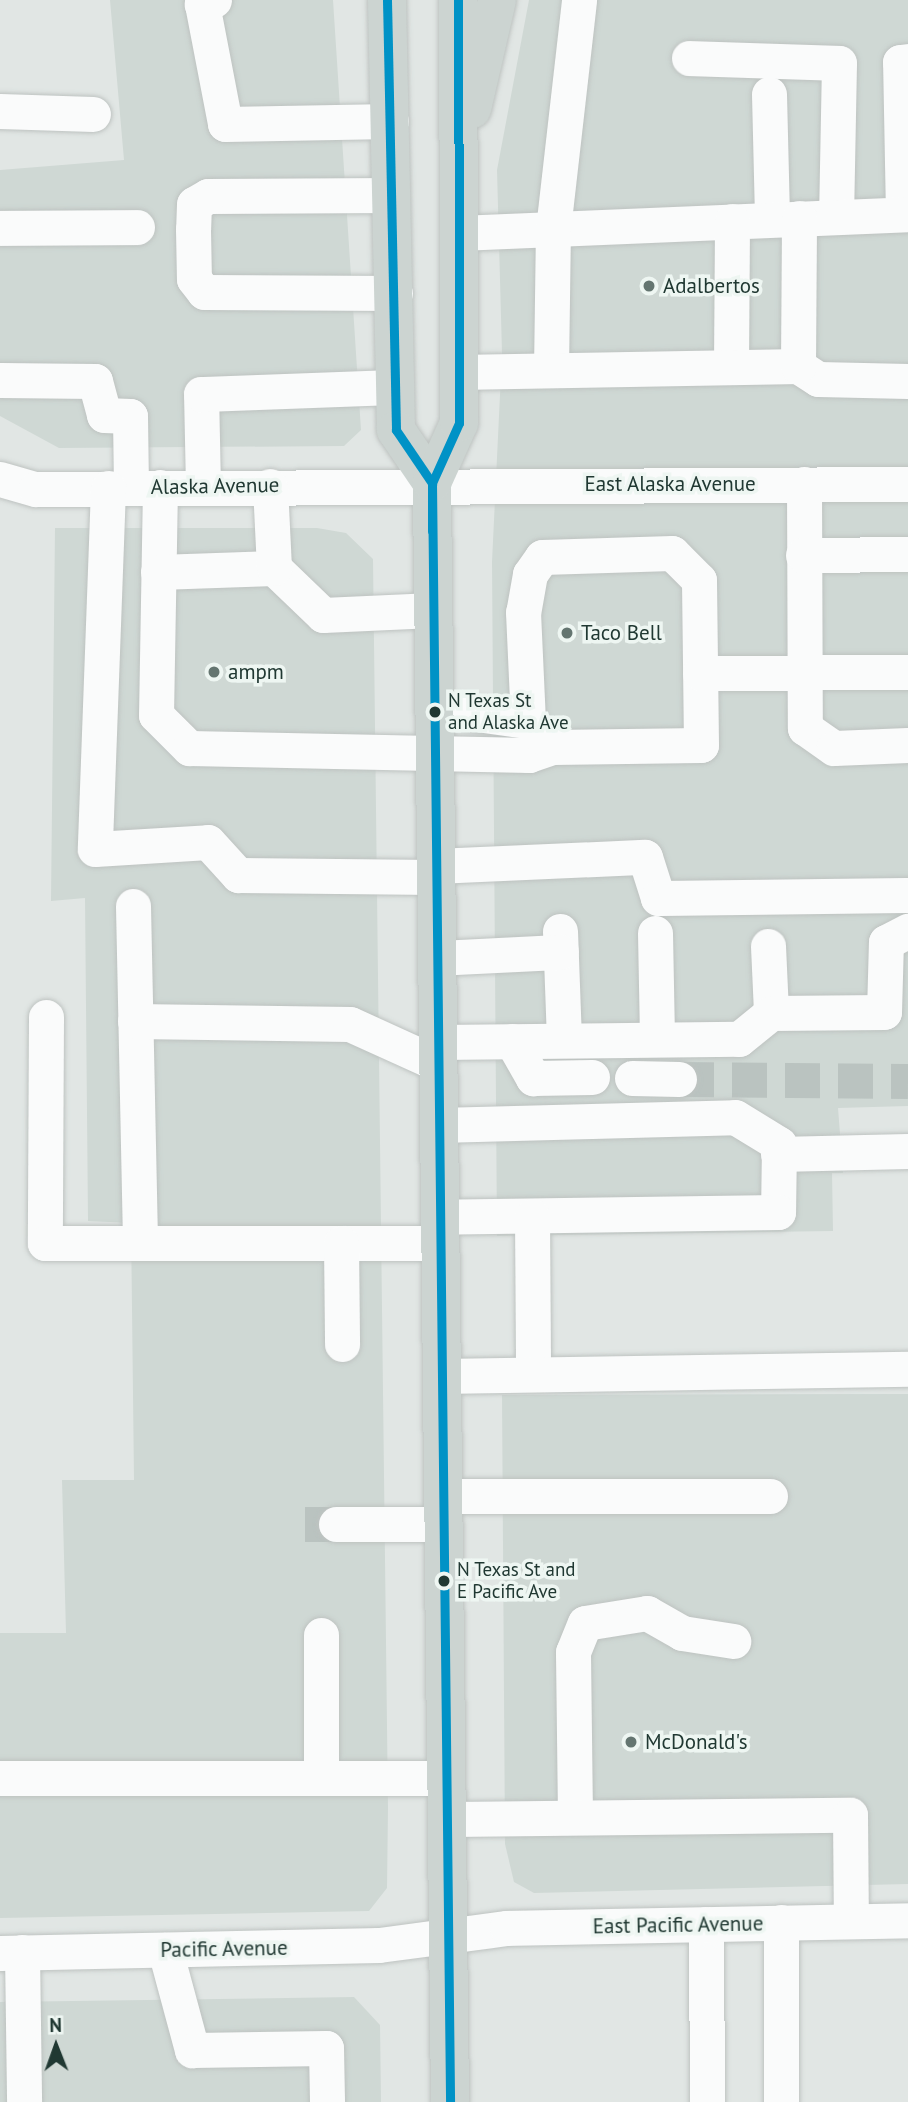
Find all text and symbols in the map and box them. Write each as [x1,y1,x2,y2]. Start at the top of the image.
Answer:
place label: Adalbertos [663,273,760,299]
marker: Adalbertos [641,278,657,294]
street label: East Alaska Avenue [584,471,756,497]
street label: Alaska Avenue [150,472,280,500]
place label: Taco Bell [581,620,662,646]
marker: Taco Bell [559,625,575,641]
place label: ampm [228,659,284,685]
marker: ampm [206,664,222,680]
place label: N Texas St and Alaska Ave [448,690,570,734]
marker: N Texas St and Alaska Ave [428,705,442,719]
place label: N Texas St and E Pacific Ave [457,1559,576,1603]
marker: N Texas St and E Pacific Ave [437,1574,451,1588]
place label: McDonald's [645,1729,748,1755]
marker: McDonald's [623,1734,639,1750]
street label: East Pacific Avenue [592,1911,764,1939]
street label: Pacific Avenue [160,1935,288,1963]
north arrow [21,2011,91,2081]
text: N [49,2013,62,2037]

